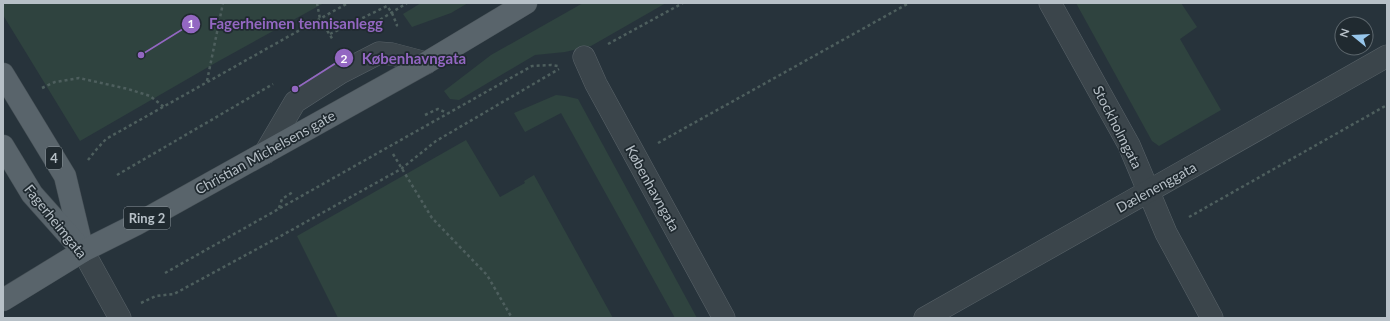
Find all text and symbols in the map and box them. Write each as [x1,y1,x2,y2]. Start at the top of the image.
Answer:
callout: Fagerheimen tennisanlegg [181,11,391,38]
text: Fagerheimen tennisanlegg [209,14,383,32]
text: 1 [188,16,195,31]
north arrow [1334,16,1374,56]
text: N [1337,27,1352,39]
callout: Københavngata [334,45,474,72]
text: Københavngata [362,49,466,67]
text: 2 [341,51,348,66]
street label: Stockholmgata [1090,83,1146,171]
street label: Christian Michelsens gate [192,106,338,198]
street label: Københavngata [622,142,684,234]
road number: 4 [46,147,62,169]
street label: Dælenenggata [1113,158,1199,216]
street label: Fagerheimgata [21,181,91,261]
road number: Ring 2 [124,207,170,229]

